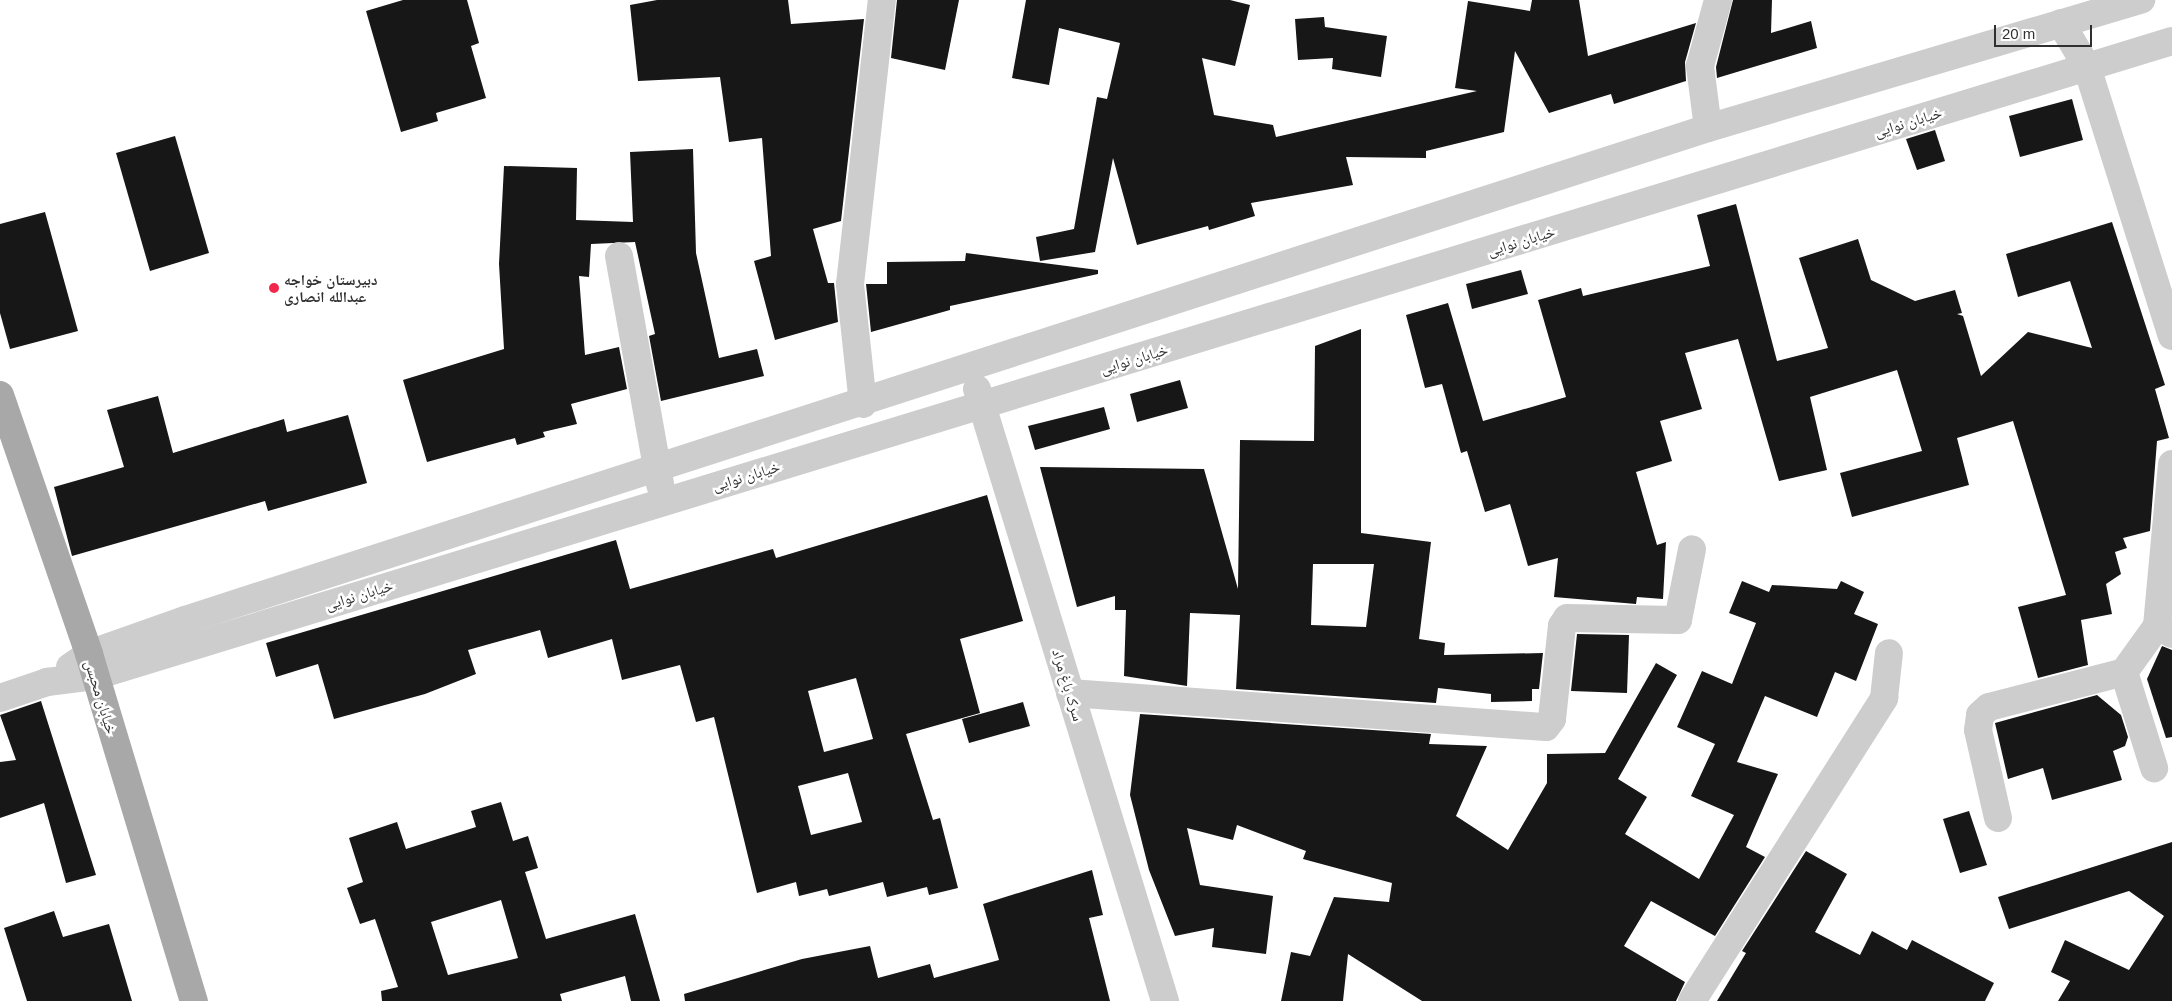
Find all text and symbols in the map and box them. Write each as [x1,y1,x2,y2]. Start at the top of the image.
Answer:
scale bar [1997,15,2094,47]
text: 20 m [2002,25,2035,42]
street label: خیابان نوایی [1872,103,1944,141]
street label: خیابان نوایی [1485,222,1557,260]
place label: دبیرستان خواجه عبدالله انصاری [284,270,377,305]
marker: دبیرستان خواجه عبدالله انصاری [268,282,280,294]
street label: خیابان نوایی [1098,340,1170,378]
street label: خیابان نوایی [710,457,782,495]
street label: خیابان نوایی [323,576,395,614]
street label: سرک باغ مراد [1048,647,1088,723]
street label: خیابان محبس [81,658,121,736]

